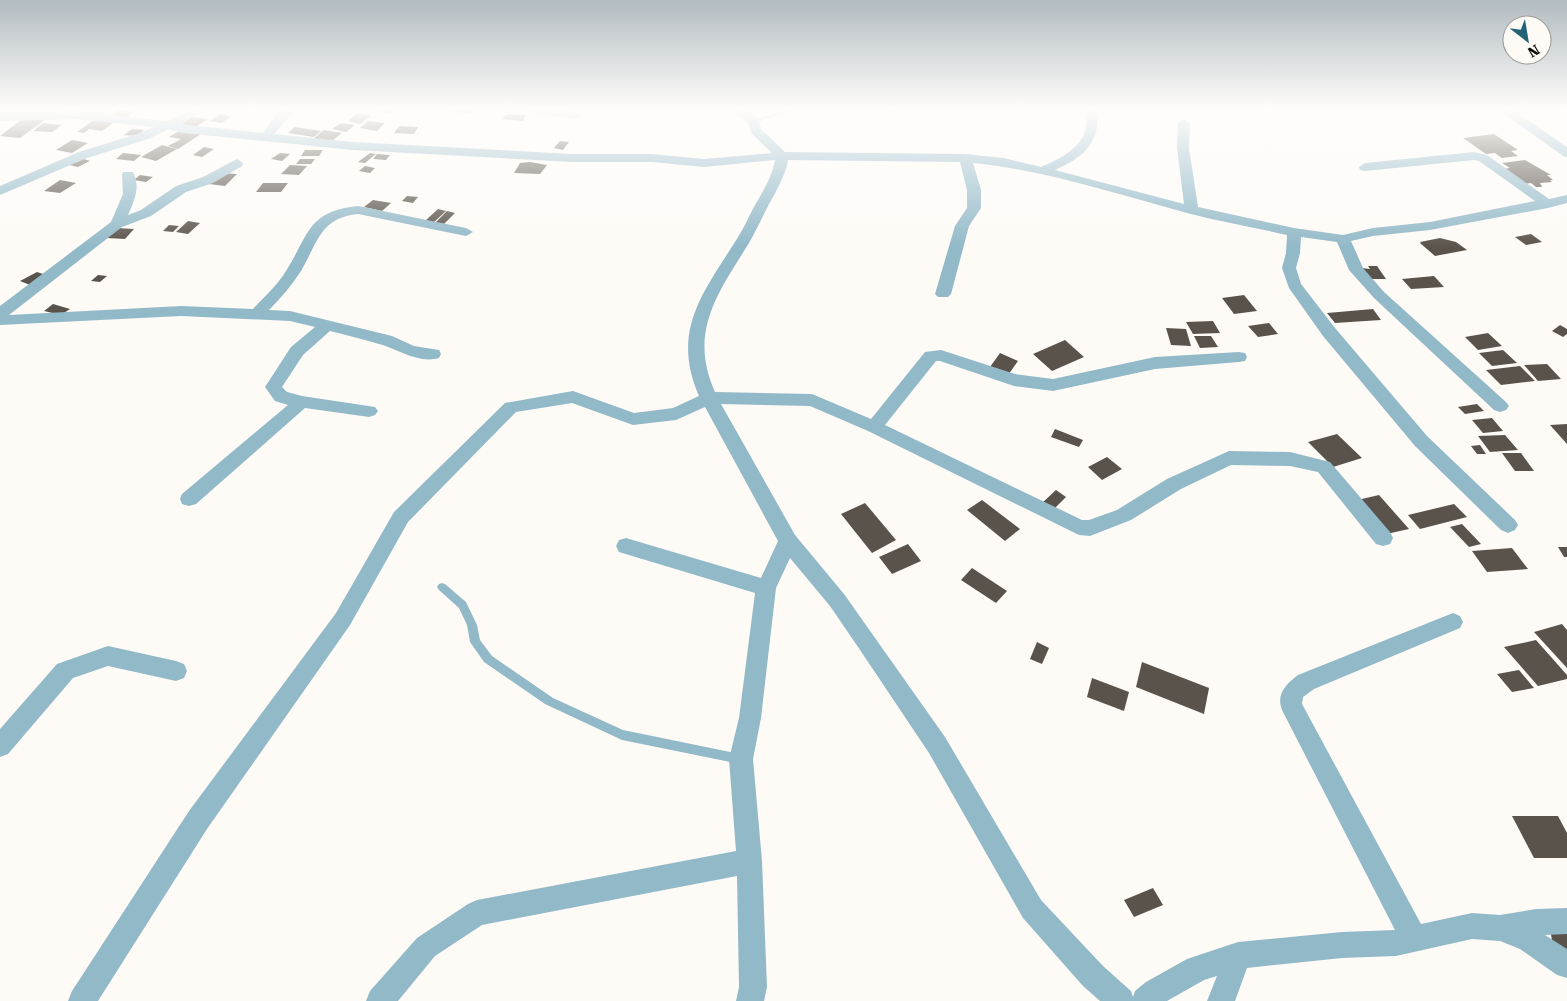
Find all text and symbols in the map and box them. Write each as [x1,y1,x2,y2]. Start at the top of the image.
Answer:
north arrow [1502,15,1552,65]
text: N [1525,42,1542,61]

